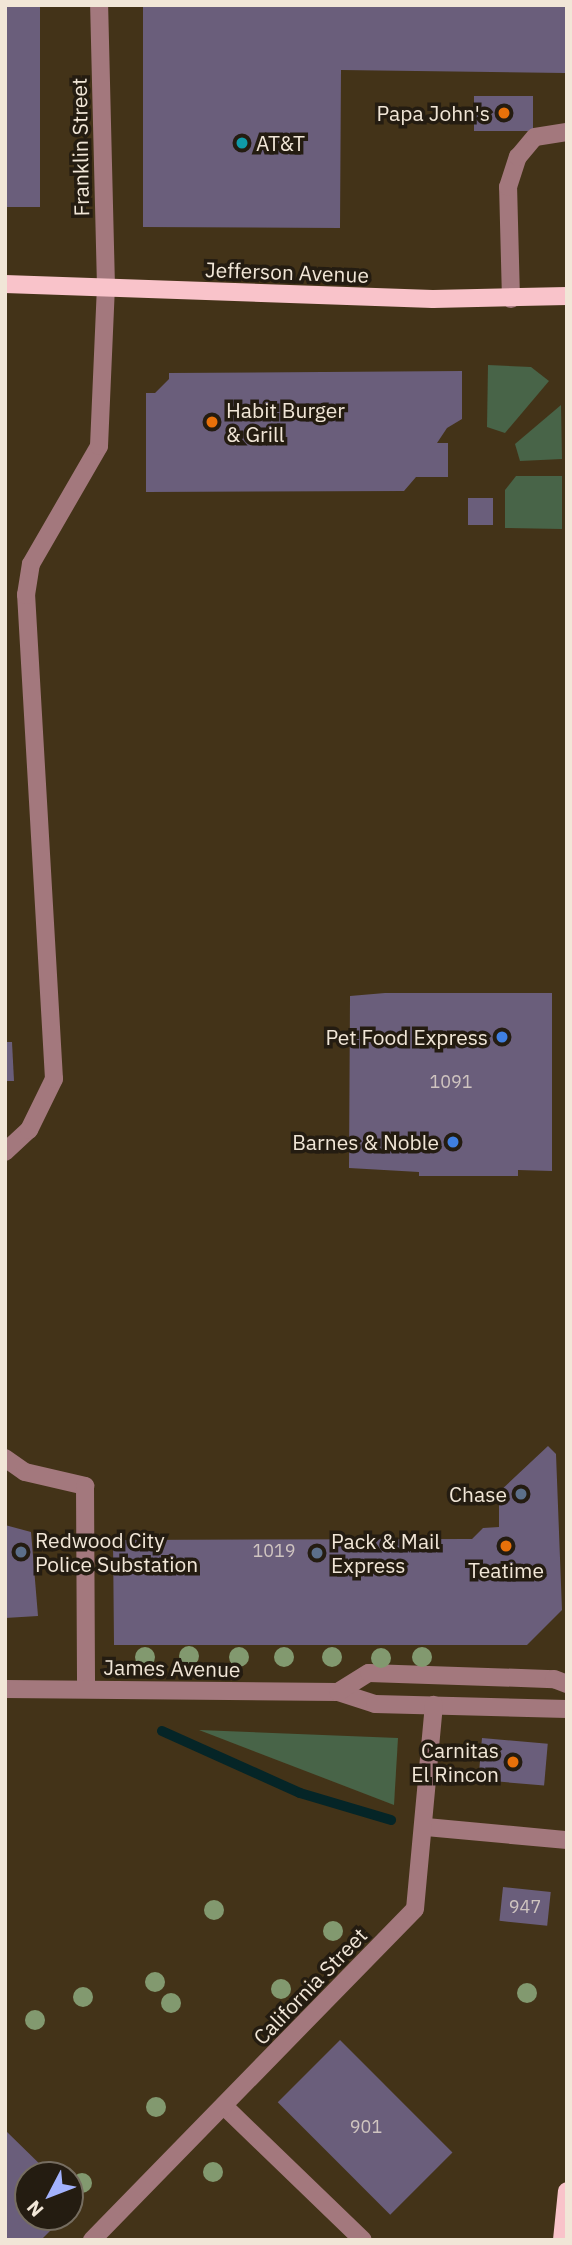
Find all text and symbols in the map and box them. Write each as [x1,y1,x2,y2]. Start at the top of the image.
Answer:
street label: Franklin Street [66,77,94,217]
place label: Papa John's [377,100,490,126]
marker: Papa John's [496,105,512,121]
place label: AT&T [256,130,305,156]
marker: AT&T [234,135,250,151]
street label: Jefferson Avenue [205,257,369,287]
place label: Habit Burger & Grill [226,397,345,447]
marker: Habit Burger & Grill [204,414,220,430]
place label: Pet Food Express [325,1024,488,1050]
marker: Pet Food Express [494,1029,510,1045]
house number: 1091 [429,1071,473,1093]
place label: Barnes & Noble [292,1129,439,1155]
marker: Barnes & Noble [445,1134,461,1150]
place label: Chase [449,1481,507,1507]
marker: Chase [513,1486,529,1502]
place label: Redwood City Police Substation [35,1527,198,1577]
place label: Pack & Mail Express [331,1528,440,1578]
marker: Teatime [498,1538,514,1554]
house number: 1019 [252,1540,296,1562]
marker: Redwood City Police Substation [13,1544,29,1560]
marker: Pack & Mail Express [309,1545,325,1561]
place label: Teatime [468,1557,544,1583]
street label: James Avenue [103,1654,241,1682]
place label: Carnitas El Rincon [411,1737,499,1787]
marker: Carnitas El Rincon [505,1754,521,1770]
house number: 947 [509,1896,541,1918]
street label: California Street [248,1922,372,2050]
house number: 901 [350,2116,382,2138]
north arrow [14,2161,84,2231]
text: N [21,2196,48,2222]

